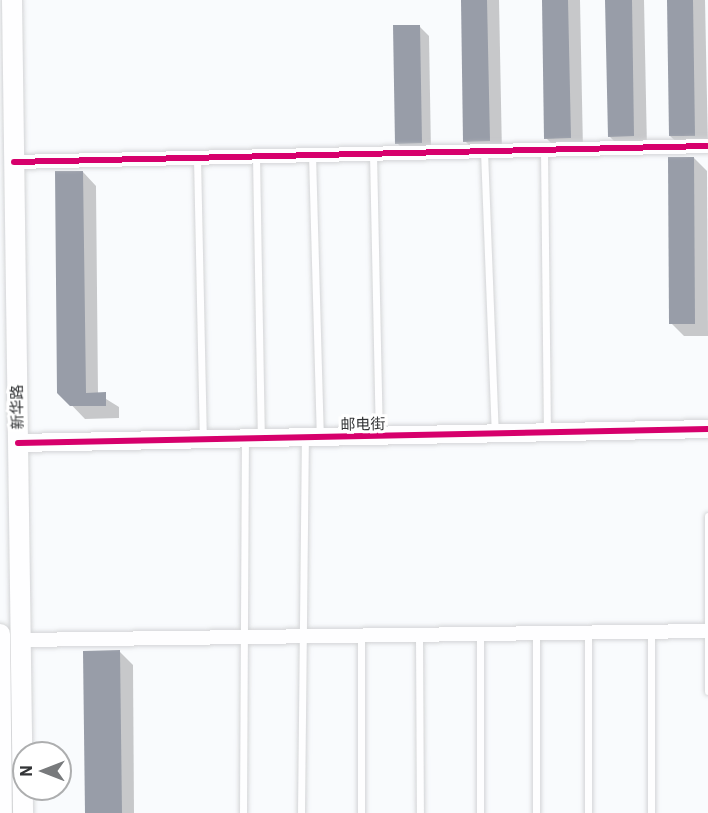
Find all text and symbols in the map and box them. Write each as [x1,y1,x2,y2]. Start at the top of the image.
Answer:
street label: 新华路 [8,384,26,430]
street label: 邮电街 [340,415,386,433]
north arrow [12,741,72,801]
text: N [16,765,36,777]

